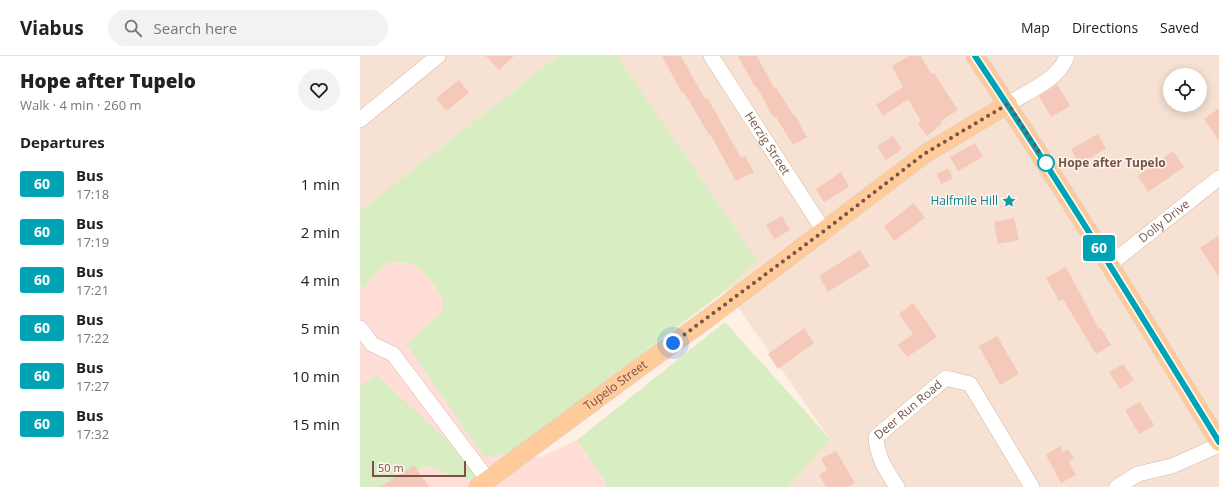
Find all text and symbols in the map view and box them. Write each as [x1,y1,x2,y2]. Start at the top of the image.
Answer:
search box [108,10,388,46]
text: Viabus [20,15,84,41]
icon: search [122,17,144,39]
text: Search here [154,18,237,38]
text: Map [1021,18,1050,37]
text: Directions [1072,18,1138,37]
text: Saved [1160,18,1199,37]
text: Hope after Tupelo [20,68,196,94]
map controls [1163,68,1207,112]
button: locate [1163,68,1207,112]
button: heart [298,69,340,111]
text: Walk · 4 min · 260 m [20,96,142,114]
street label: Herzig Street [741,108,795,178]
text: Departures [20,132,105,152]
marker: Hope after Tupelo [1037,154,1055,172]
place label: Hope after Tupelo [1058,154,1166,171]
text: Bus [76,165,103,185]
text: 60 [34,174,50,193]
text: 1 min [301,174,340,194]
text: 17:18 [76,185,109,203]
place label: Halfmile Hill [930,192,998,209]
place icon: Halfmile Hill [1001,193,1017,209]
street label: Dolly Drive [1135,195,1193,246]
text: Bus [76,213,103,233]
text: 60 [34,222,50,241]
text: 2 min [301,222,340,242]
text: 17:19 [76,233,109,251]
line badge: 60 [1081,235,1117,261]
text: 60 [1091,238,1107,257]
text: Bus [76,261,103,281]
text: 60 [34,270,50,289]
text: 4 min [301,270,340,290]
text: 17:21 [76,281,109,299]
text: Bus [76,309,103,329]
text: 60 [34,318,50,337]
text: 5 min [301,318,340,338]
text: 17:22 [76,329,109,347]
your location [663,333,683,353]
street label: Tupelo Street [580,356,650,414]
text: Bus [76,357,103,377]
text: 60 [34,366,50,385]
text: 10 min [292,366,340,386]
street label: Deer Run Road [870,376,945,443]
text: 17:27 [76,377,109,395]
text: Bus [76,405,103,425]
text: 60 [34,414,50,433]
text: 15 min [292,414,340,434]
text: 17:32 [76,425,109,443]
scale bar [372,459,466,478]
text: 50 m [378,460,404,475]

